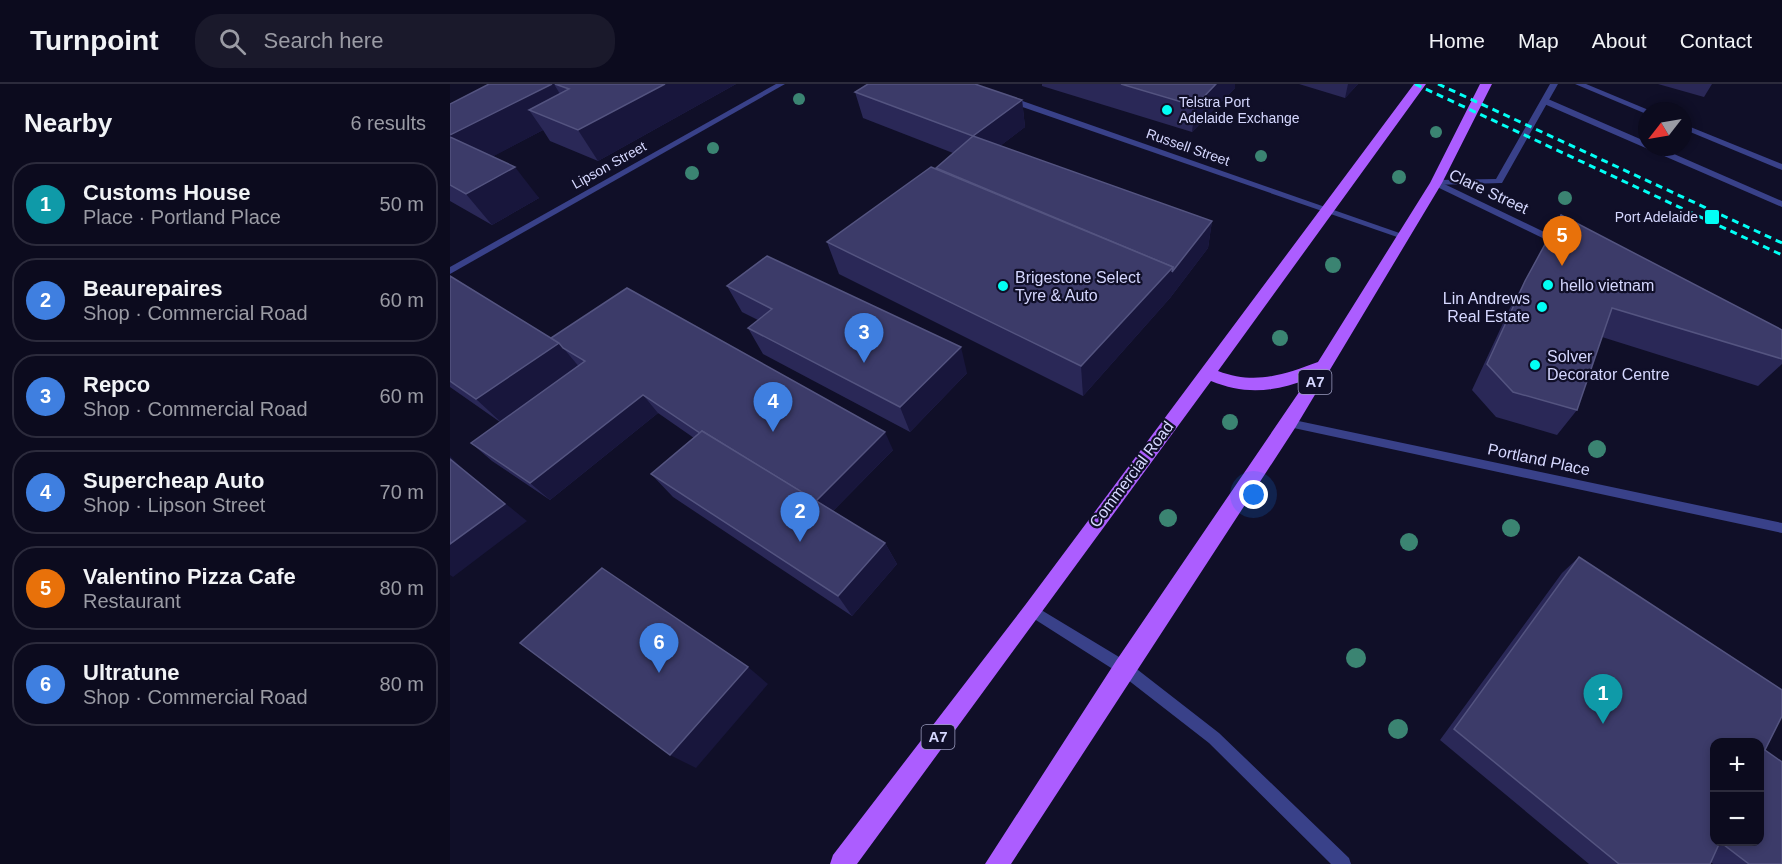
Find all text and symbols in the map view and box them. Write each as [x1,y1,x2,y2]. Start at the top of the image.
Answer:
search box [195,14,615,68]
text: Turnpoint [30,25,159,56]
icon: search [216,25,249,58]
text: Search here [264,28,383,53]
text: Home [1429,29,1485,52]
text: Map [1518,29,1559,52]
text: About [1592,29,1647,52]
text: Contact [1680,29,1752,52]
place label: Telstra Port Adelaide Exchange [1179,94,1300,126]
north arrow [1638,102,1692,156]
marker: Telstra Port Adelaide Exchange [1160,103,1174,117]
text: Nearby [24,108,112,138]
text: 6 results [350,112,426,134]
street label: Russell Street [1144,125,1232,169]
street label: Lipson Street [569,138,649,192]
street label: Clare Street [1447,166,1532,217]
text: Customs House [83,180,250,205]
text: 1 [40,193,51,215]
text: 50 m [380,193,424,215]
text: Place · Portland Place [83,206,281,228]
marker: Port Adelaide [1703,208,1721,226]
place label: Port Adelaide [1615,209,1698,225]
pin: 5 [1542,216,1582,266]
place label: Brigestone Select Tyre & Auto [1015,269,1141,304]
text: Beaurepaires [83,276,222,301]
place label: hello vietnam [1560,277,1654,294]
marker: hello vietnam [1541,278,1555,292]
marker: Brigestone Select Tyre & Auto [996,279,1010,293]
text: 2 [40,289,51,311]
text: 60 m [380,289,424,311]
place label: Lin Andrews Real Estate [1443,290,1530,325]
marker: Lin Andrews Real Estate [1535,300,1549,314]
text: Shop · Commercial Road [83,302,308,324]
pin: 3 [844,314,884,363]
place label: Solver Decorator Centre [1547,348,1670,383]
marker: Solver Decorator Centre [1528,358,1542,372]
road number: A7 [1298,370,1332,394]
text: Repco [83,372,150,397]
pin: 4 [754,382,792,432]
text: 3 [40,385,51,407]
text: 60 m [380,385,424,407]
text: Shop · Commercial Road [83,398,308,420]
street label: Commercial Road [1086,418,1177,531]
street label: Portland Place [1486,440,1592,479]
text: Supercheap Auto [83,468,264,493]
your location [1239,480,1268,509]
text: 4 [40,481,51,503]
text: 70 m [380,481,424,503]
pin: 2 [780,492,820,542]
text: Shop · Lipson Street [83,494,265,516]
text: Valentino Pizza Cafe [83,564,296,589]
text: 5 [40,577,51,599]
text: 80 m [380,577,424,599]
text: Restaurant [83,590,181,612]
pin: 6 [640,624,678,673]
text: Ultratune [83,660,180,685]
text: 6 [40,673,51,695]
text: 80 m [380,673,424,695]
pin: 1 [1584,674,1622,724]
text: Shop · Commercial Road [83,686,308,708]
road number: A7 [922,725,954,749]
map controls [1710,738,1764,846]
button: + [1710,738,1764,792]
button: − [1710,792,1764,846]

